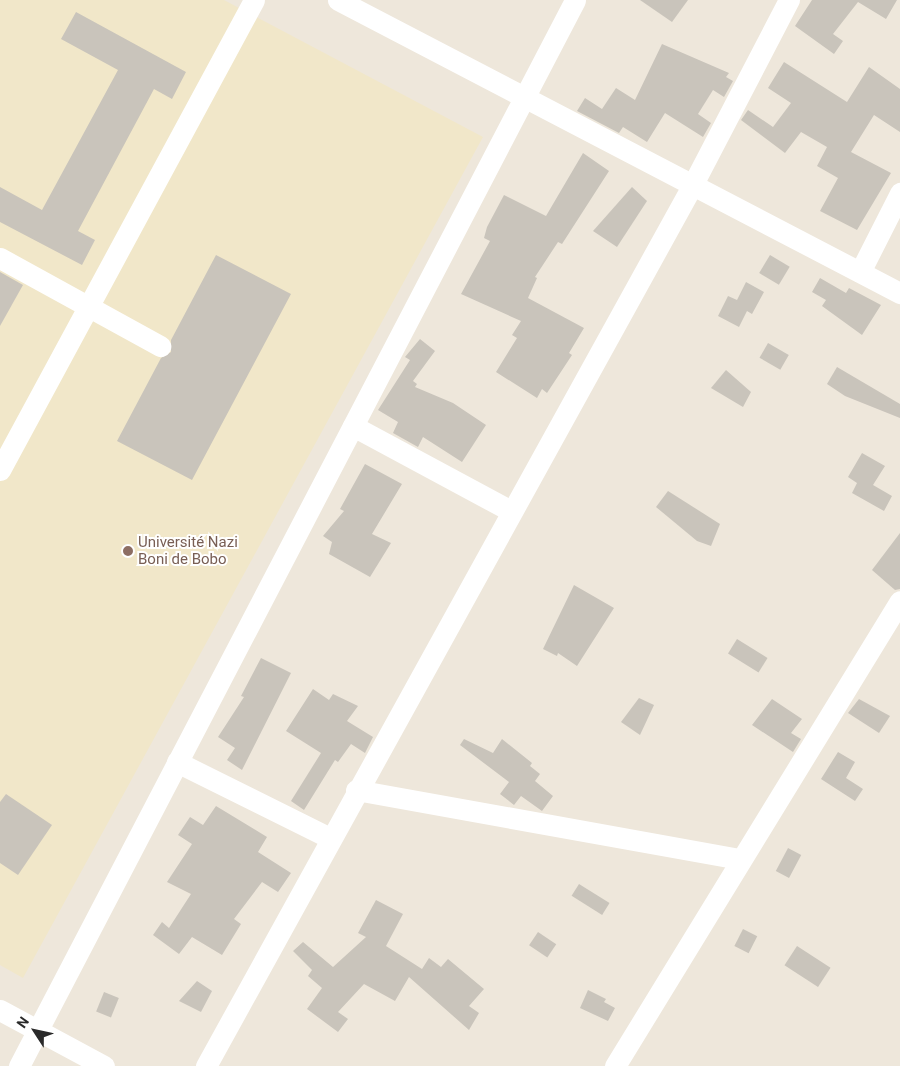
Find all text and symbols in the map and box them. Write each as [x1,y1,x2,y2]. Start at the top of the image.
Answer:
place label: Université Nazi Boni de Bobo [138,533,238,568]
marker: Université Nazi Boni de Bobo [122,545,134,557]
north arrow [10,1006,60,1056]
text: N [13,1014,32,1031]

